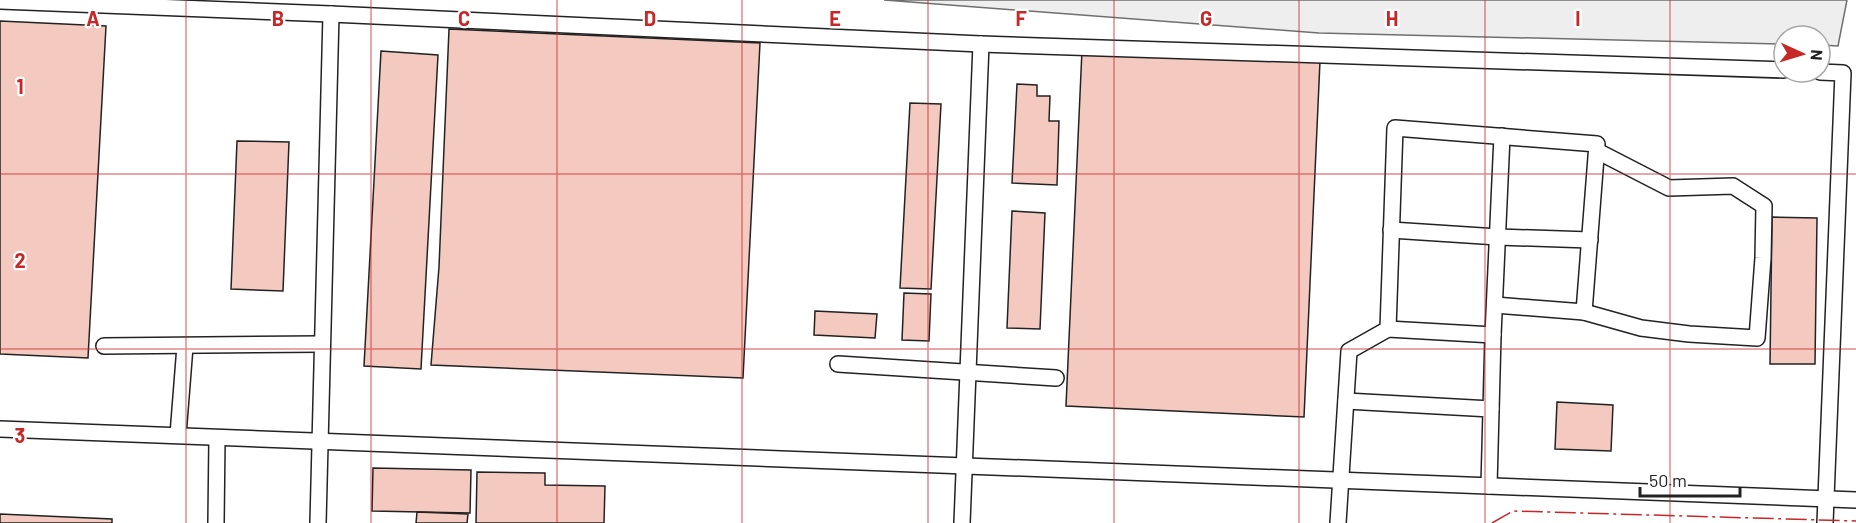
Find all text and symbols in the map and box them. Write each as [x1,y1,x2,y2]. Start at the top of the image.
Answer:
text: A [86,6,100,30]
text: B [272,6,284,30]
text: C [458,6,470,30]
text: D [644,6,656,30]
text: E [829,6,841,30]
text: F [1015,6,1027,30]
text: G [1200,6,1212,30]
text: H [1386,6,1398,30]
text: I [1575,6,1581,30]
north arrow [1772,24,1832,84]
text: N [1808,49,1827,61]
text: 1 [16,74,24,98]
text: 2 [14,248,26,272]
text: 3 [15,423,25,447]
scale bar [1640,460,1740,498]
text: 50 m [1649,469,1687,491]

